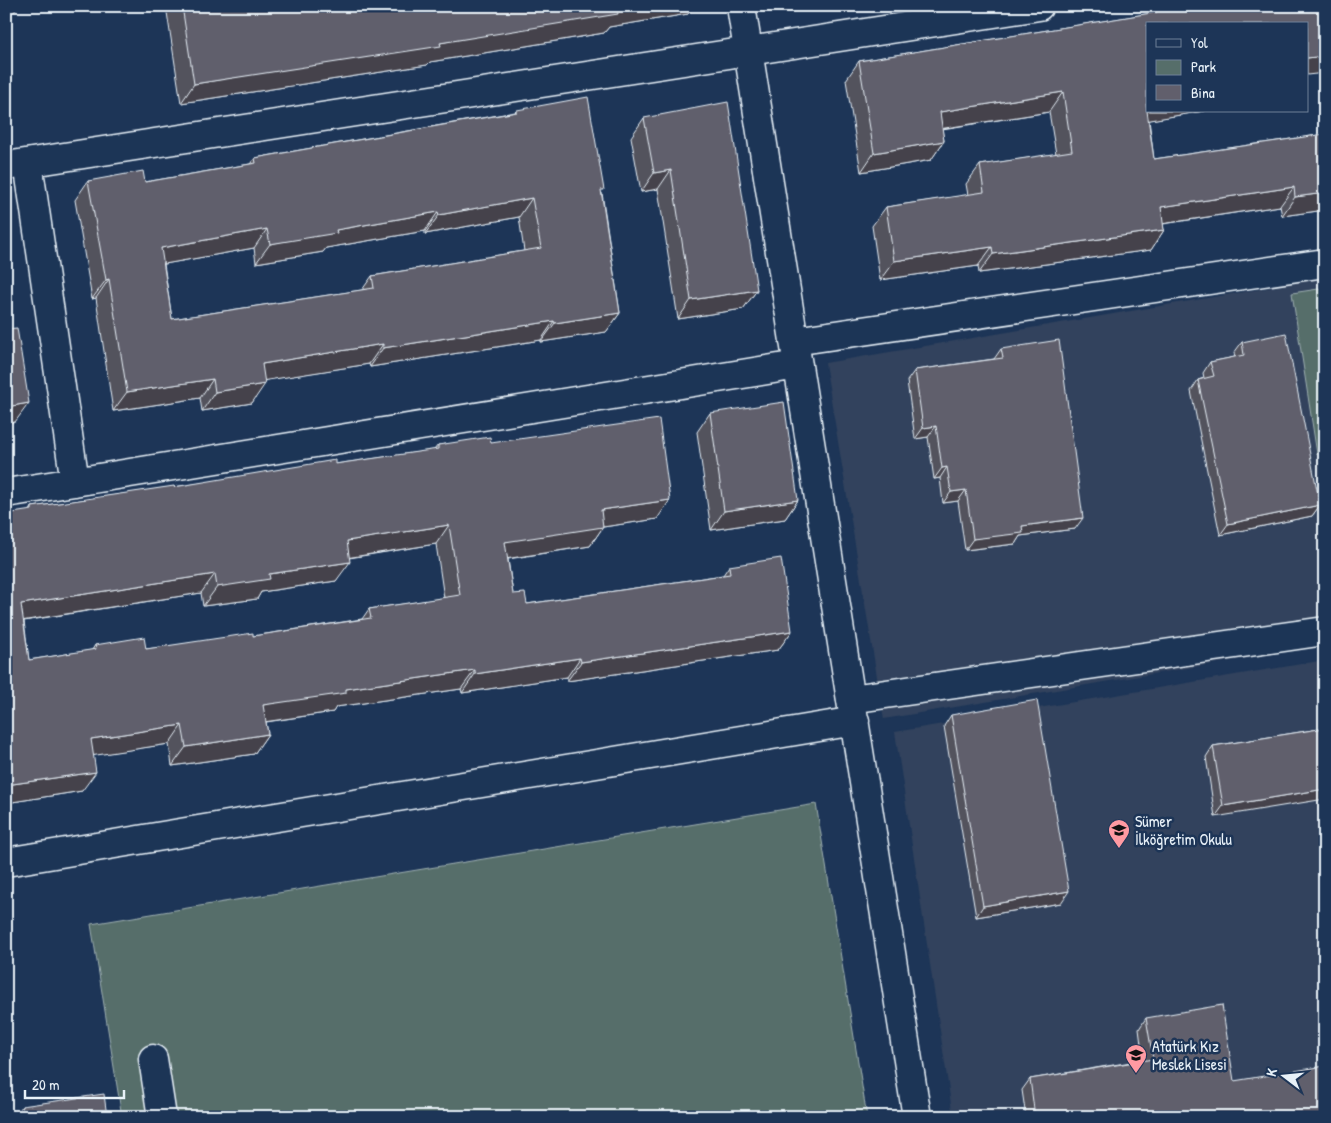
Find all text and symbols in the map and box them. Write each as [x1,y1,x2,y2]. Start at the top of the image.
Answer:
legend [1146,22,1308,112]
text: Yol [1191,32,1208,53]
text: Park [1191,56,1216,77]
text: Bina [1191,82,1215,103]
place label: Sümer İlköğretim Okulu [1135,810,1233,850]
school or university icon: Sümer İlköğretim Okulu [1107,818,1131,849]
place label: Atatürk Kız Meslek Lisesi [1152,1035,1227,1075]
school or university icon: Atatürk Kız Meslek Lisesi [1124,1043,1148,1074]
north arrow [1258,1050,1308,1100]
text: K [1261,1065,1281,1078]
scale bar [25,1068,124,1100]
text: 20 m [32,1074,59,1095]

